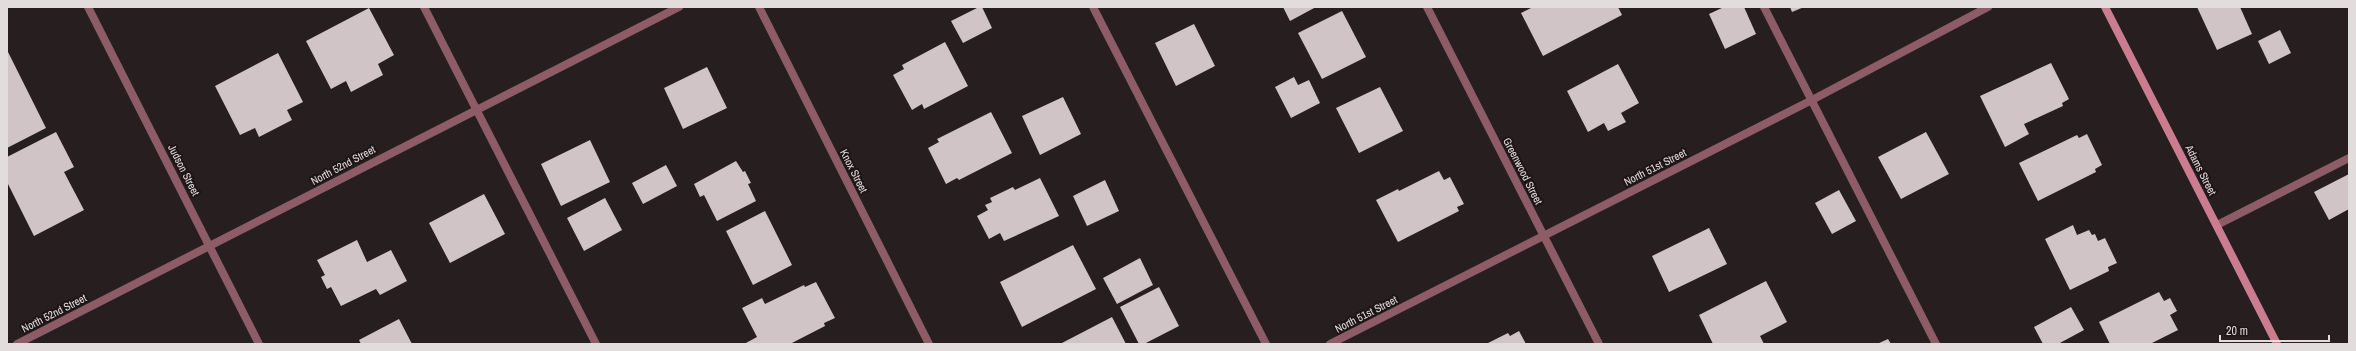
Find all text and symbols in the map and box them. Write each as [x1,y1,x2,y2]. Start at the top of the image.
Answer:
street label: Greenwood Street [1500,135,1546,207]
street label: Judson Street [165,142,203,198]
street label: North 52nd Street [308,142,378,188]
street label: Adams Street [2182,142,2220,198]
street label: North 51st Street [1621,145,1689,189]
street label: Knox Street [837,147,871,196]
street label: North 52nd Street [19,290,89,335]
street label: North 51st Street [1332,292,1400,336]
scale bar [2220,317,2329,343]
text: 20 m [2226,323,2248,339]

